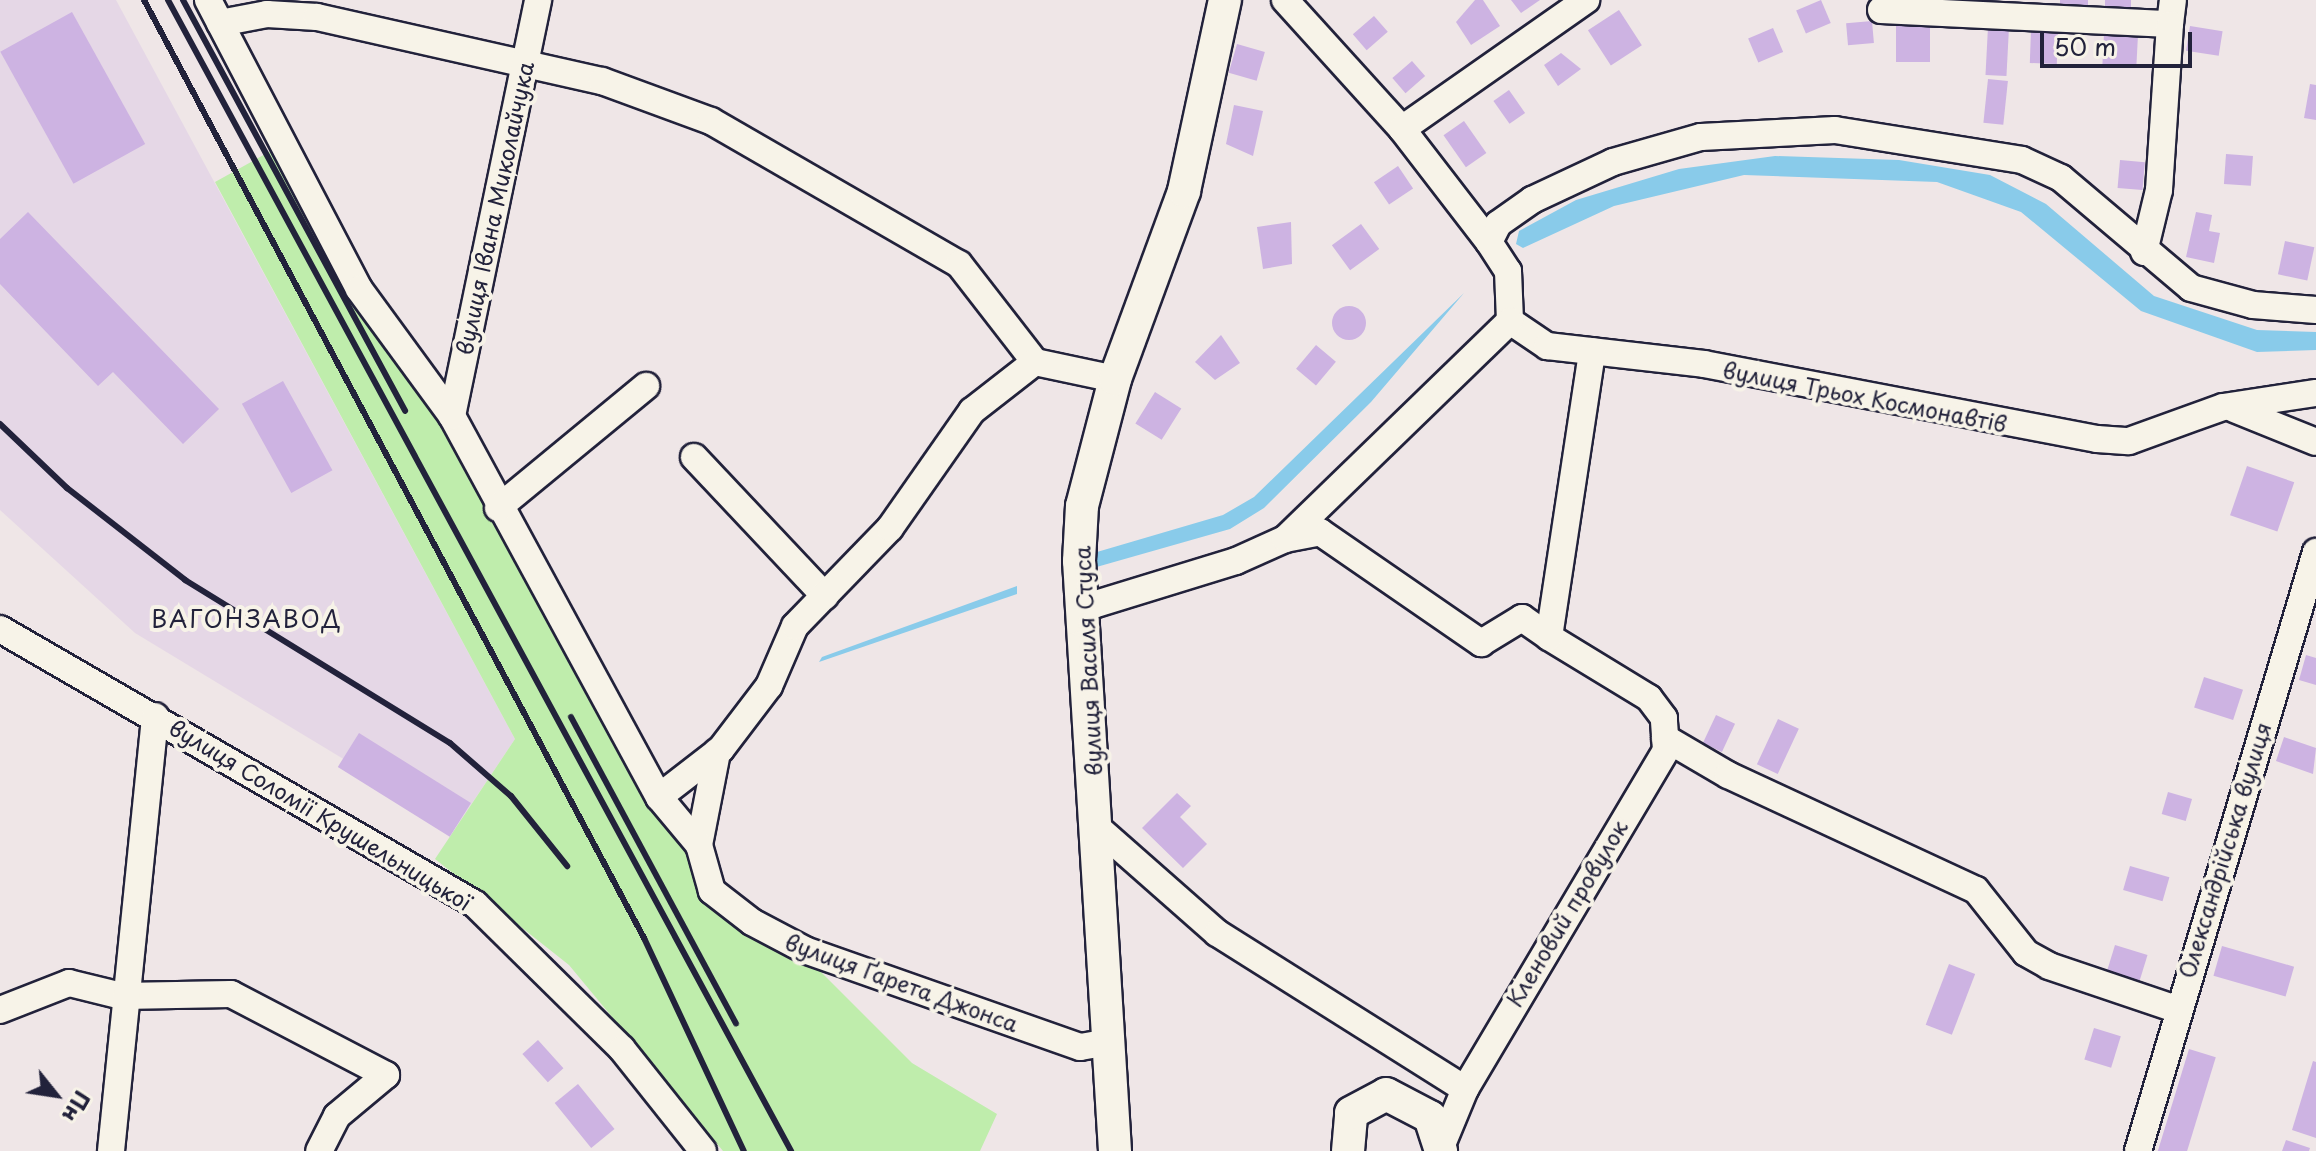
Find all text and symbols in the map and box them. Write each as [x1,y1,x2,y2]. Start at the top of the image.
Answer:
scale bar [2044,16,2196,66]
text: 50 m [2054,28,2116,64]
street label: вулиця Івана Миколайчука [450,59,538,357]
street label: вулиця Трьох Космонавтів [1720,355,2010,437]
street label: вулиця Василя Стуса [1068,545,1106,777]
district label: ВАГОНЗАВОД [151,605,343,633]
street label: вулиця Соломії Крушельницької [164,713,478,915]
street label: Олександрійська вулиця [2172,718,2276,982]
street label: Кленовий провулок [1500,815,1632,1011]
street label: вулиця Ґарета Джонса [782,927,1022,1037]
north arrow [16,1055,96,1135]
text: Пн [55,1085,99,1129]

